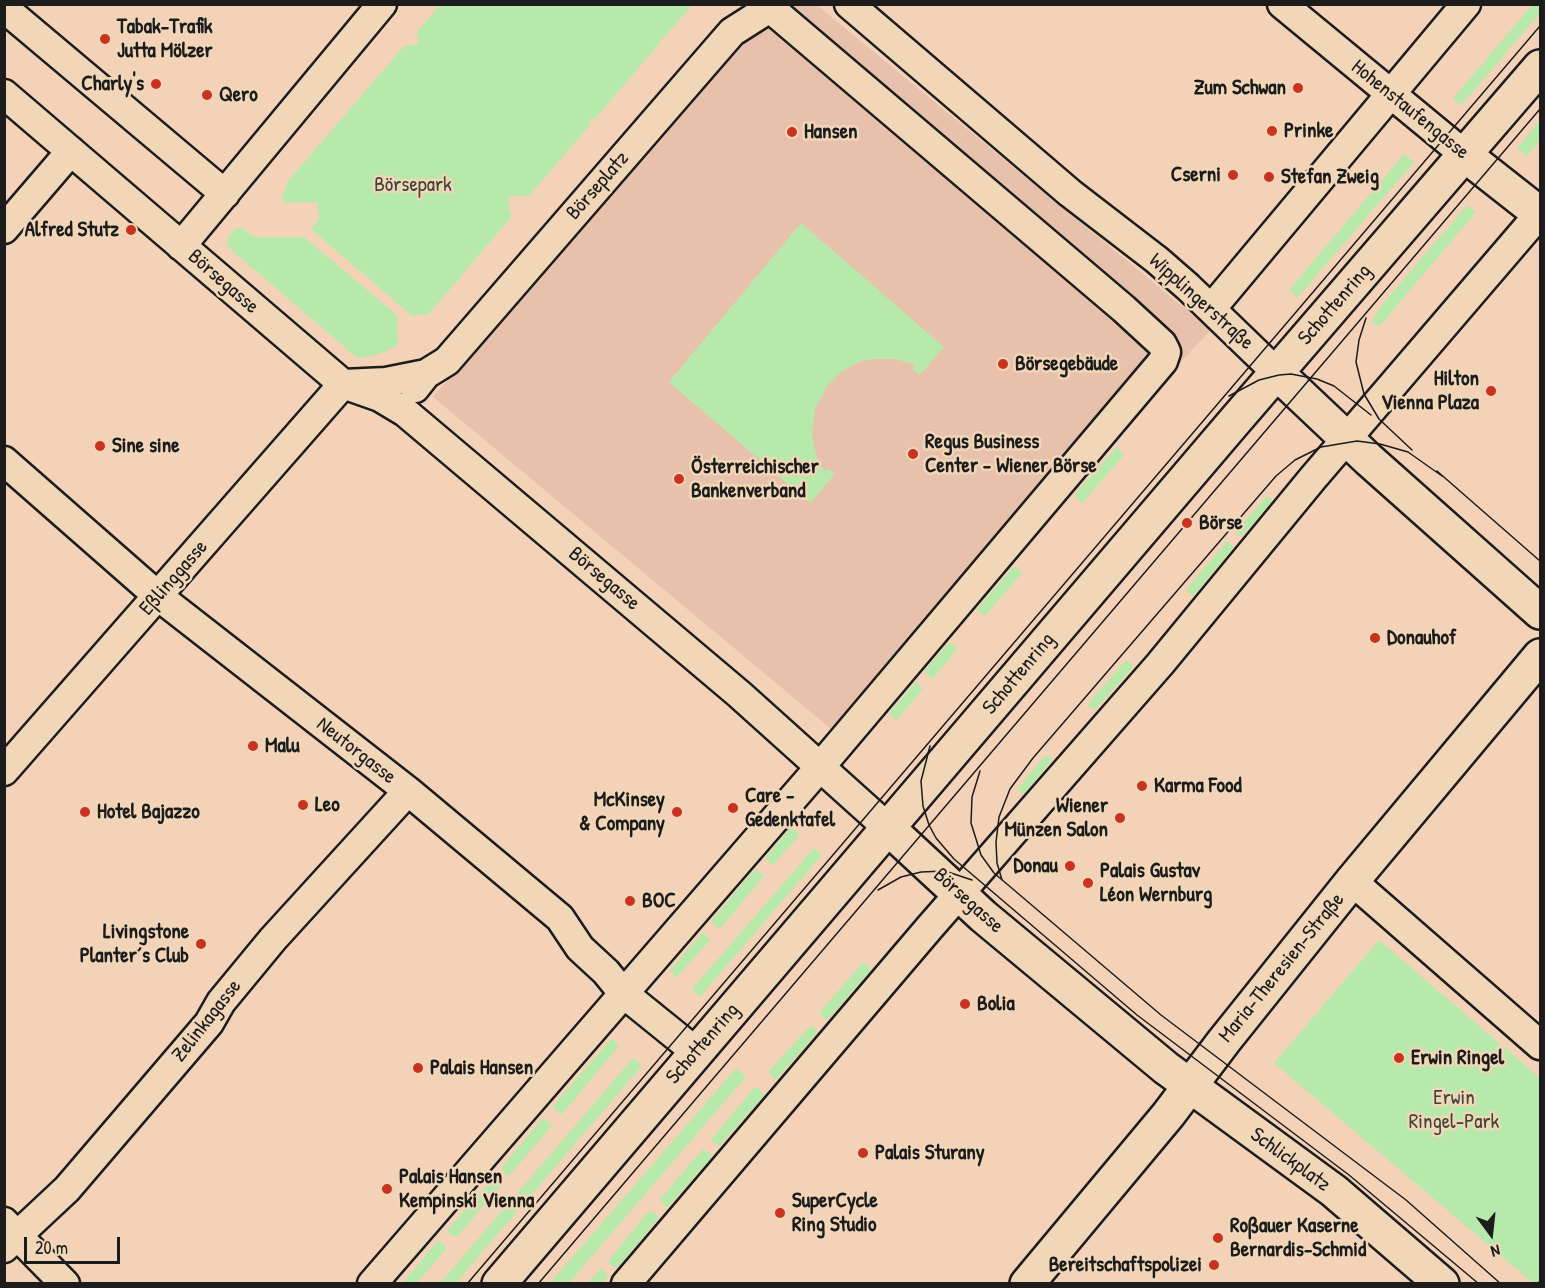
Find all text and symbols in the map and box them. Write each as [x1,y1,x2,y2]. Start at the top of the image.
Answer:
place label: Tabak-Trafik Jutta Mölzer [117,14,213,64]
marker: Tabak-Trafik Jutta Mölzer [98,32,112,46]
street label: Hohenstaufengasse [1346,55,1474,165]
place label: Charly's [81,71,144,97]
place label: Zum Schwan [1194,75,1286,101]
marker: Charly's [149,77,163,91]
marker: Zum Schwan [1291,81,1305,95]
place label: Qero [219,82,258,108]
marker: Qero [200,88,214,102]
place label: Prinke [1284,118,1333,144]
place label: Hansen [804,119,857,145]
marker: Prinke [1265,124,1279,138]
marker: Hansen [785,125,799,139]
street label: Börseplatz [561,147,635,225]
place label: Cserni [1171,162,1221,188]
place label: Stefan Zweig [1281,164,1379,190]
marker: Cserni [1226,168,1240,182]
marker: Stefan Zweig [1262,170,1276,184]
park label: Börsepark [374,172,452,198]
place label: Alfred Stutz [25,217,119,243]
marker: Alfred Stutz [124,223,138,237]
street label: Börsegasse [182,244,264,320]
street label: Wipplingerstraße [1143,248,1259,356]
street label: Schottenring [1293,259,1377,351]
place label: Börsegebäude [1015,351,1118,377]
marker: Börsegebäude [996,357,1010,371]
place label: Hilton Vienna Plaza [1381,366,1479,416]
marker: Hilton Vienna Plaza [1484,384,1498,398]
place label: Regus Business Center - Wiener Börse [925,429,1097,479]
place label: Sine sine [112,433,180,459]
marker: Sine sine [93,439,107,453]
marker: Regus Business Center - Wiener Börse [906,447,920,461]
place label: Österreichischer Bankenverband [691,454,819,504]
marker: Österreichischer Bankenverband [672,472,686,486]
place label: Börse [1199,510,1243,536]
marker: Börse [1180,516,1194,530]
street label: Eßlinggasse [134,535,214,621]
street label: Börsegasse [563,542,645,616]
place label: Donauhof [1387,625,1456,651]
street label: Schottenring [978,628,1060,720]
marker: Donauhof [1368,631,1382,645]
street label: Neutorgasse [311,712,401,790]
place label: Malu [265,733,300,759]
marker: Malu [246,739,260,753]
place label: Karma Food [1154,773,1242,799]
marker: Karma Food [1135,779,1149,793]
place label: Care - Gedenktafel [745,783,835,833]
place label: McKinsey & Company [579,787,665,837]
place label: Leo [315,792,340,818]
place label: Wiener Münzen Salon [1005,793,1108,843]
marker: Leo [296,798,310,812]
place label: Hotel Bajazzo [97,799,200,825]
marker: Care - Gedenktafel [726,801,740,815]
marker: Hotel Bajazzo [78,805,92,819]
marker: McKinsey & Company [670,805,684,819]
marker: Wiener Münzen Salon [1113,811,1127,825]
place label: Donau [1013,853,1058,879]
place label: Palais Gustav Léon Wernburg [1100,858,1212,908]
marker: Donau [1063,859,1077,873]
street label: Börsegasse [928,863,1008,939]
marker: Palais Gustav Léon Wernburg [1081,876,1095,890]
place label: BOC [642,888,676,914]
street label: Maria-Theresien-Straße [1214,888,1350,1048]
marker: BOC [623,894,637,908]
place label: Livingstone Planter´s Club [80,919,189,969]
marker: Livingstone Planter´s Club [194,937,208,951]
street label: Zelinkagasse [167,975,247,1067]
place label: Bolia [977,991,1015,1017]
marker: Bolia [958,997,972,1011]
street label: Schottenring [661,998,745,1090]
place label: Erwin Ringel [1411,1045,1504,1071]
marker: Erwin Ringel [1392,1051,1406,1065]
place label: Palais Hansen [430,1055,533,1081]
marker: Palais Hansen [411,1061,425,1075]
park label: Erwin Ringel-Park [1409,1085,1499,1135]
street label: Schlickplatz [1245,1123,1335,1197]
place label: Palais Sturany [875,1140,985,1166]
marker: Palais Sturany [856,1146,870,1160]
place label: Palais Hansen Kempinski Vienna [399,1164,534,1214]
marker: Palais Hansen Kempinski Vienna [380,1182,394,1196]
place label: SuperCycle Ring Studio [792,1188,878,1238]
north arrow [1461,1204,1521,1264]
marker: SuperCycle Ring Studio [773,1206,787,1220]
place label: Roßauer Kaserne Bernardis-Schmid [1230,1213,1366,1263]
scale bar [27,1225,123,1263]
marker: Roßauer Kaserne Bernardis-Schmid [1211,1231,1225,1245]
text: 20 m [35,1235,68,1260]
text: N [1489,1240,1503,1263]
place label: Bereitschaftspolizei [1049,1252,1202,1278]
marker: Bereitschaftspolizei [1207,1258,1221,1272]

